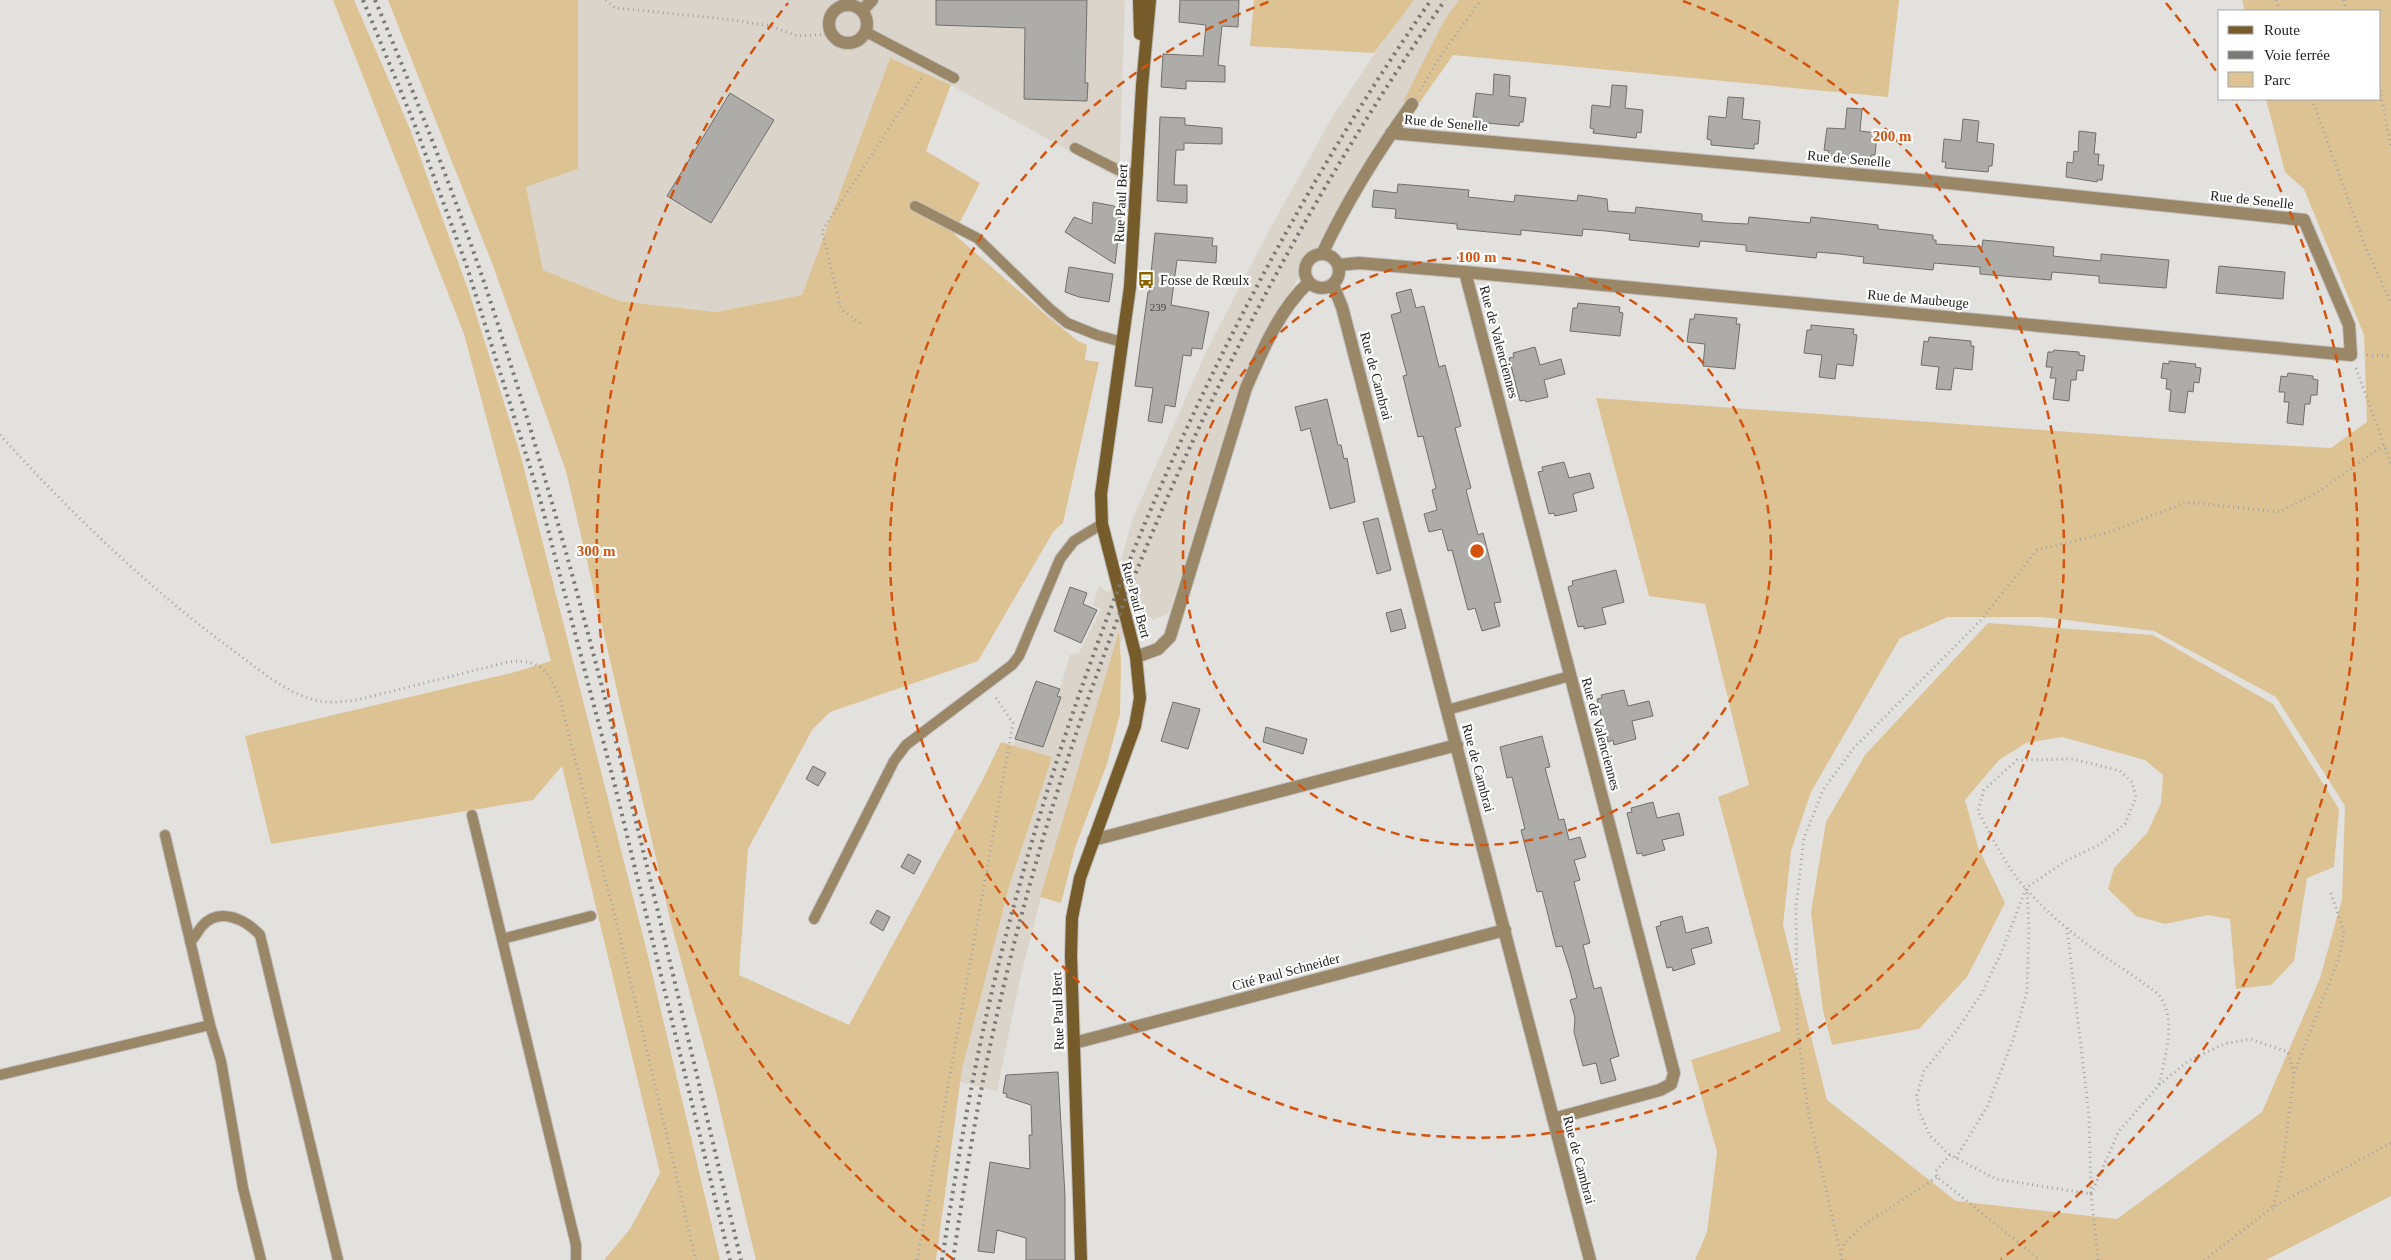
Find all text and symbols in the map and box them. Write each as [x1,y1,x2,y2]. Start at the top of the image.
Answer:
legend [2218,10,2381,100]
text: Route [2264,22,2300,38]
text: Voie ferrée [2264,47,2330,63]
text: Parc [2264,72,2291,88]
street label: Rue de Senelle [1404,112,1488,134]
text: 200 m [1873,128,1912,144]
street label: Rue de Senelle [1807,148,1891,170]
street label: Rue Paul Bert [1111,163,1131,243]
street label: Rue de Senelle [2209,188,2295,212]
text: 100 m [1458,249,1497,265]
bus stop icon: Fosse de Rœulx [1136,270,1156,290]
place label: Fosse de Rœulx [1160,273,1249,288]
street label: Rue de Valenciennes [1477,284,1521,400]
street label: Rue de Maubeuge [1867,287,1969,311]
house number: 239 [1150,301,1167,313]
street label: Rue de Cambrai [1357,330,1395,422]
centre of rings [1468,542,1486,560]
text: 300 m [577,543,616,559]
street label: Rue Paul Bert [1119,560,1153,640]
street label: Rue de Valenciennes [1579,676,1623,792]
street label: Rue de Cambrai [1459,722,1497,814]
street label: Cité Paul Schneider [1230,950,1342,994]
street label: Rue Paul Bert [1049,971,1067,1051]
street label: Rue de Cambrai [1560,1114,1598,1206]

